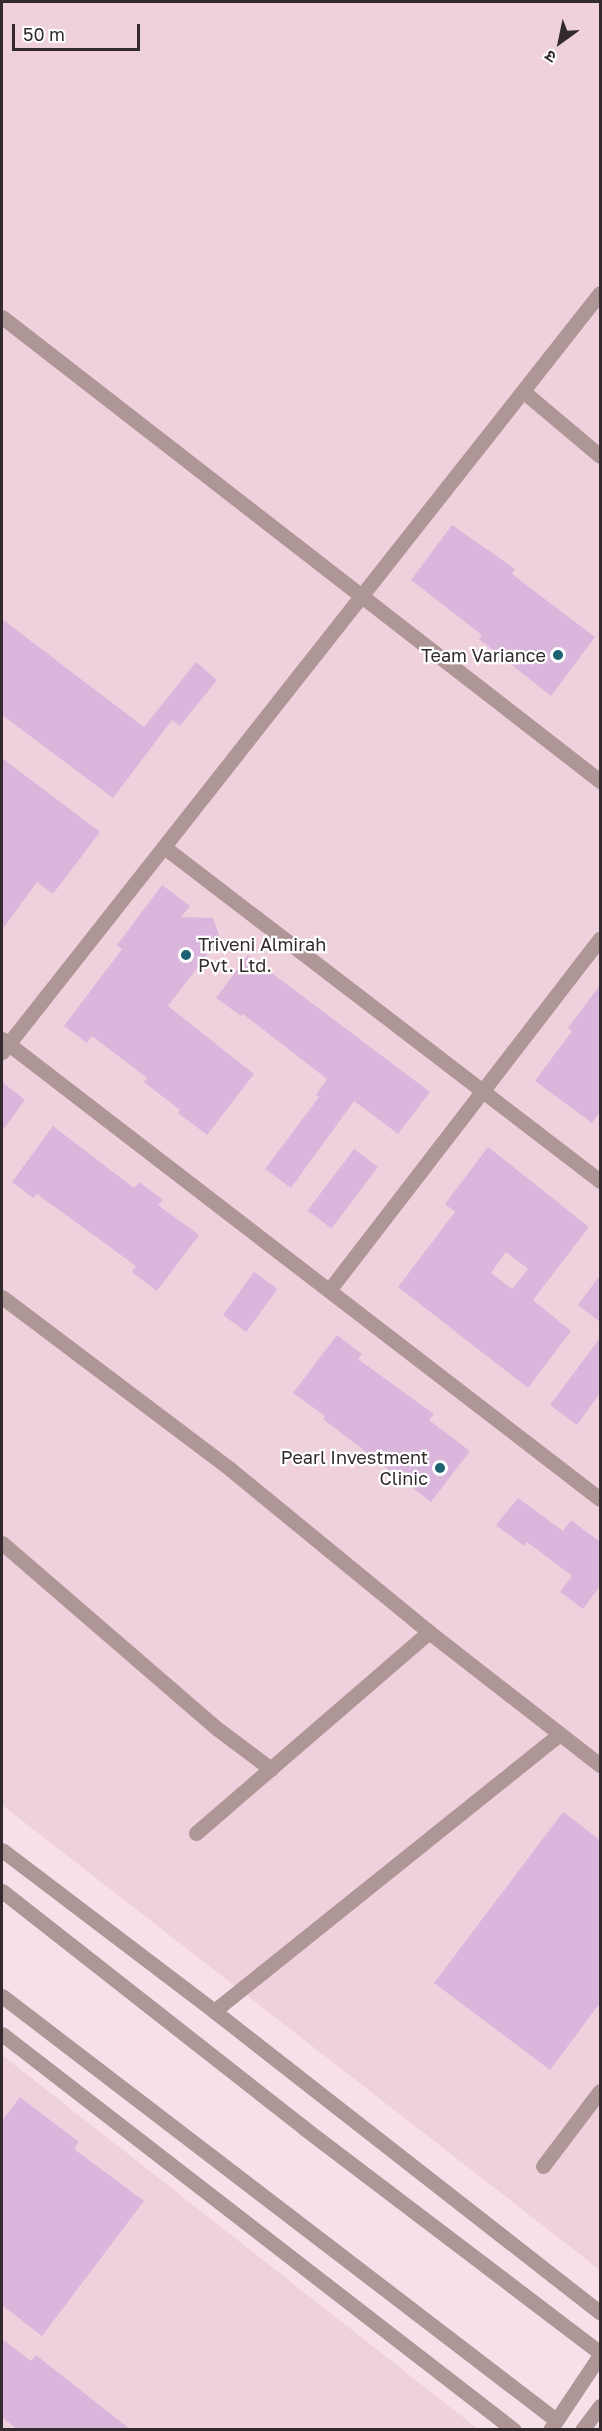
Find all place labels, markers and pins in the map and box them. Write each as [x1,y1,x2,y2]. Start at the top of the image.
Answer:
place label: Team Variance [421,644,546,666]
marker: Team Variance [551,648,565,662]
place label: Triveni Almirah Pvt. Ltd. [198,934,326,976]
marker: Triveni Almirah Pvt. Ltd. [179,948,193,962]
place label: Pearl Investment Clinic [281,1447,428,1490]
marker: Pearl Investment Clinic [433,1461,447,1475]

